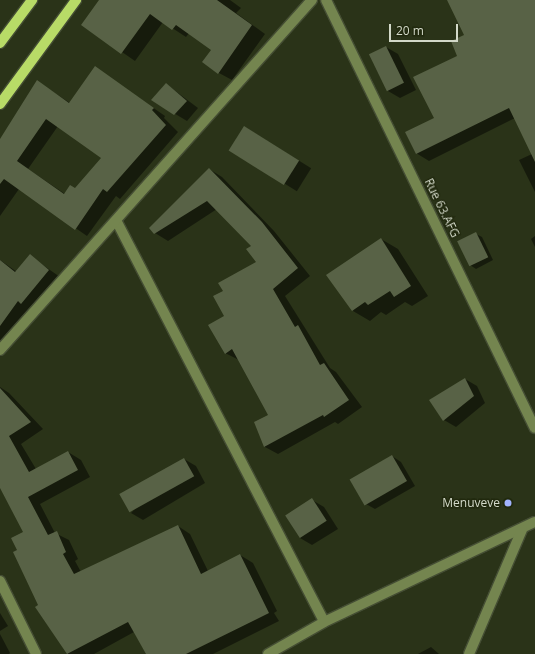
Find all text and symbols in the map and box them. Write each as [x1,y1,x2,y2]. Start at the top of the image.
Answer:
scale bar [391,16,460,42]
text: 20 m [396,22,424,39]
street label: Rue 63.AFG [422,176,462,240]
place label: Menuveve [442,496,500,510]
marker: Menuveve [503,498,513,508]

